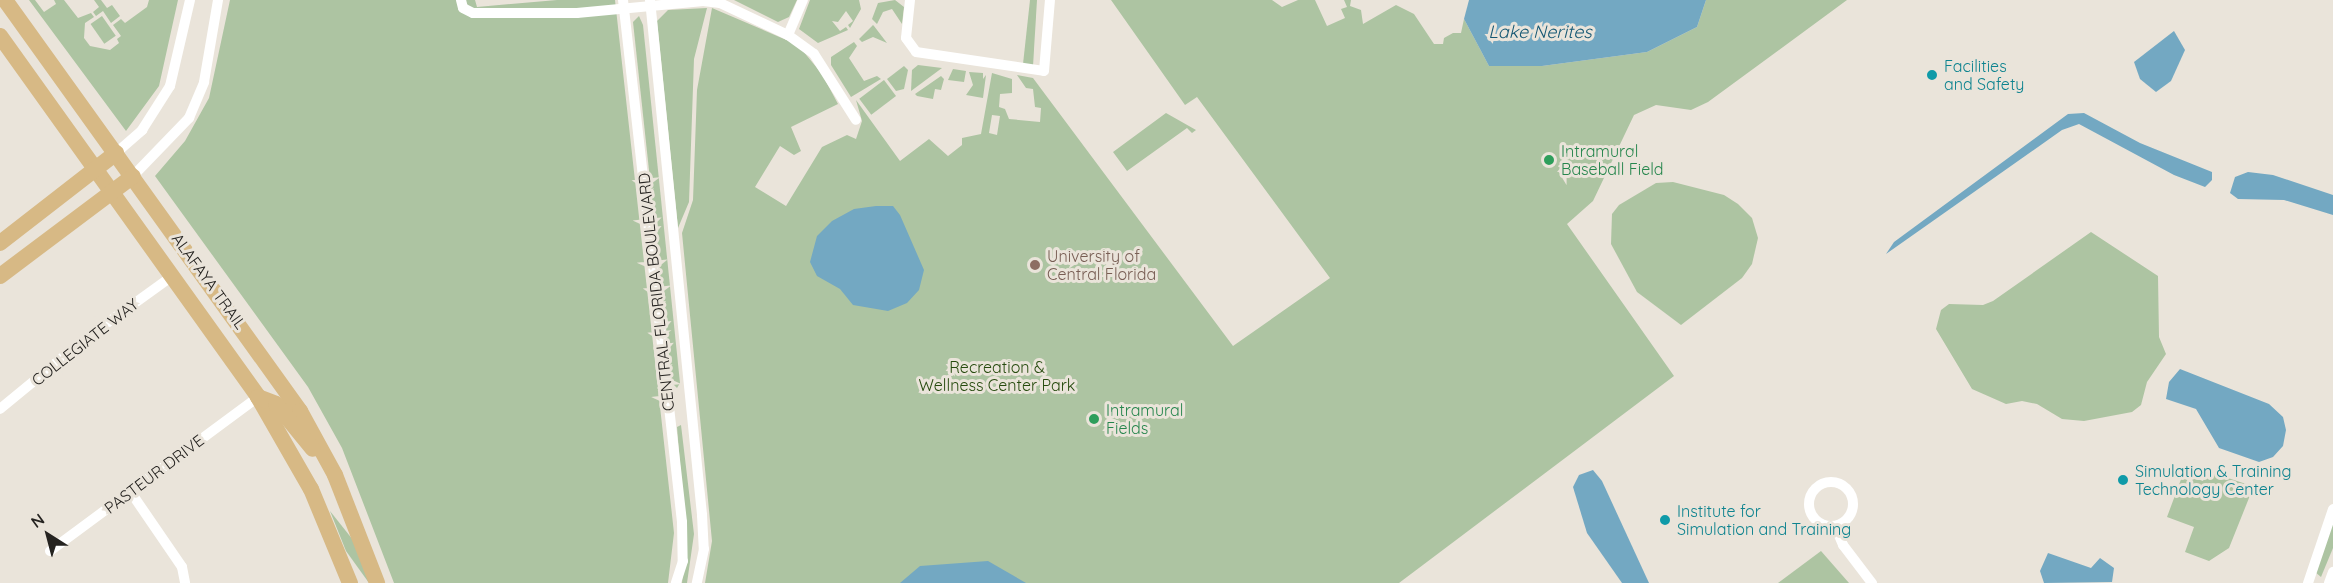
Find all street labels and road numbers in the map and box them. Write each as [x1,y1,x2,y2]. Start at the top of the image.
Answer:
street label: CENTRAL FLORIDA BOULEVARD [634,172,678,412]
street label: ALAFAYA TRAIL [168,229,250,333]
street label: COLLEGIATE WAY [28,294,142,390]
street label: PASTEUR DRIVE [101,430,207,518]

